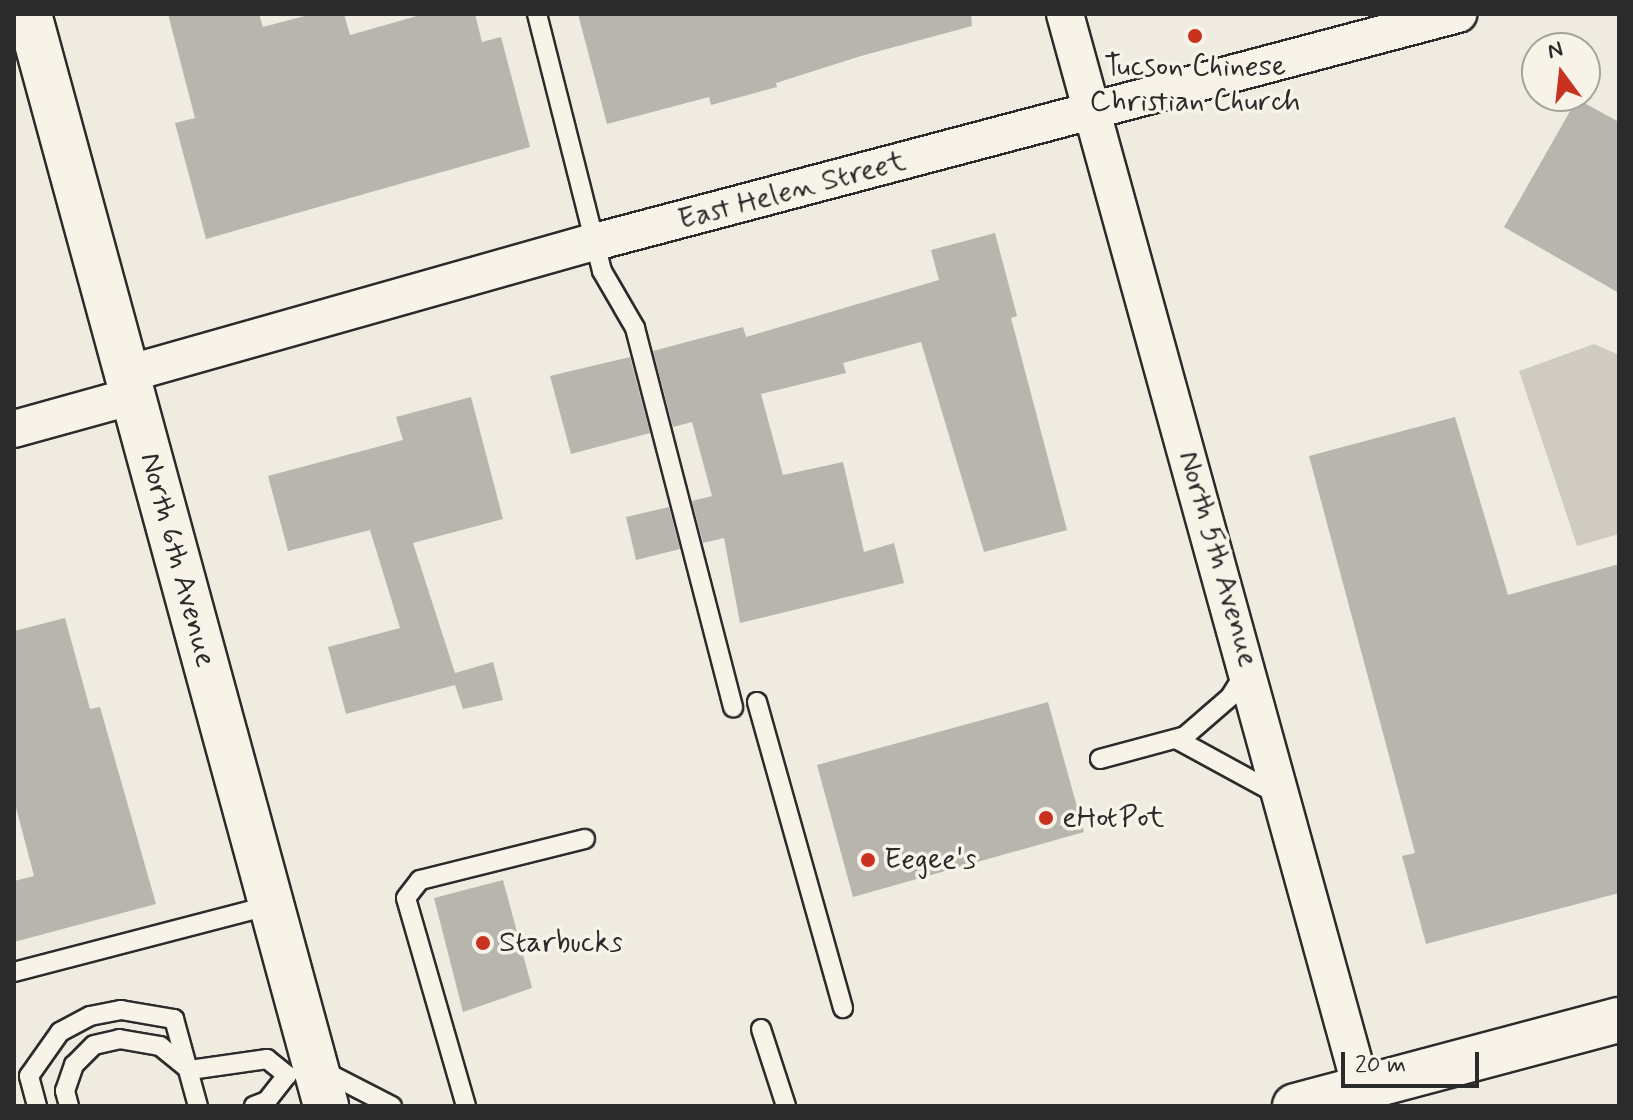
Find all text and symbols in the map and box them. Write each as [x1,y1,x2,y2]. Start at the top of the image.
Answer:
marker: Tucson Chinese Christian Church [1186,27,1204,45]
north arrow [1521,32,1601,112]
text: N [1545,35,1566,66]
place label: Tucson Chinese Christian Church [1086,49,1304,120]
street label: East Helen Street [674,143,910,239]
street label: North 5th Avenue [1170,447,1266,671]
street label: North 6th Avenue [131,449,223,671]
place label: eHotPot [1062,800,1164,836]
marker: eHotPot [1037,809,1055,827]
place label: Eegee's [884,842,976,878]
marker: Eegee's [859,851,877,869]
place label: Starbucks [499,925,623,961]
marker: Starbucks [474,934,492,952]
scale bar [1345,1036,1483,1086]
text: 20 m [1355,1050,1406,1081]

